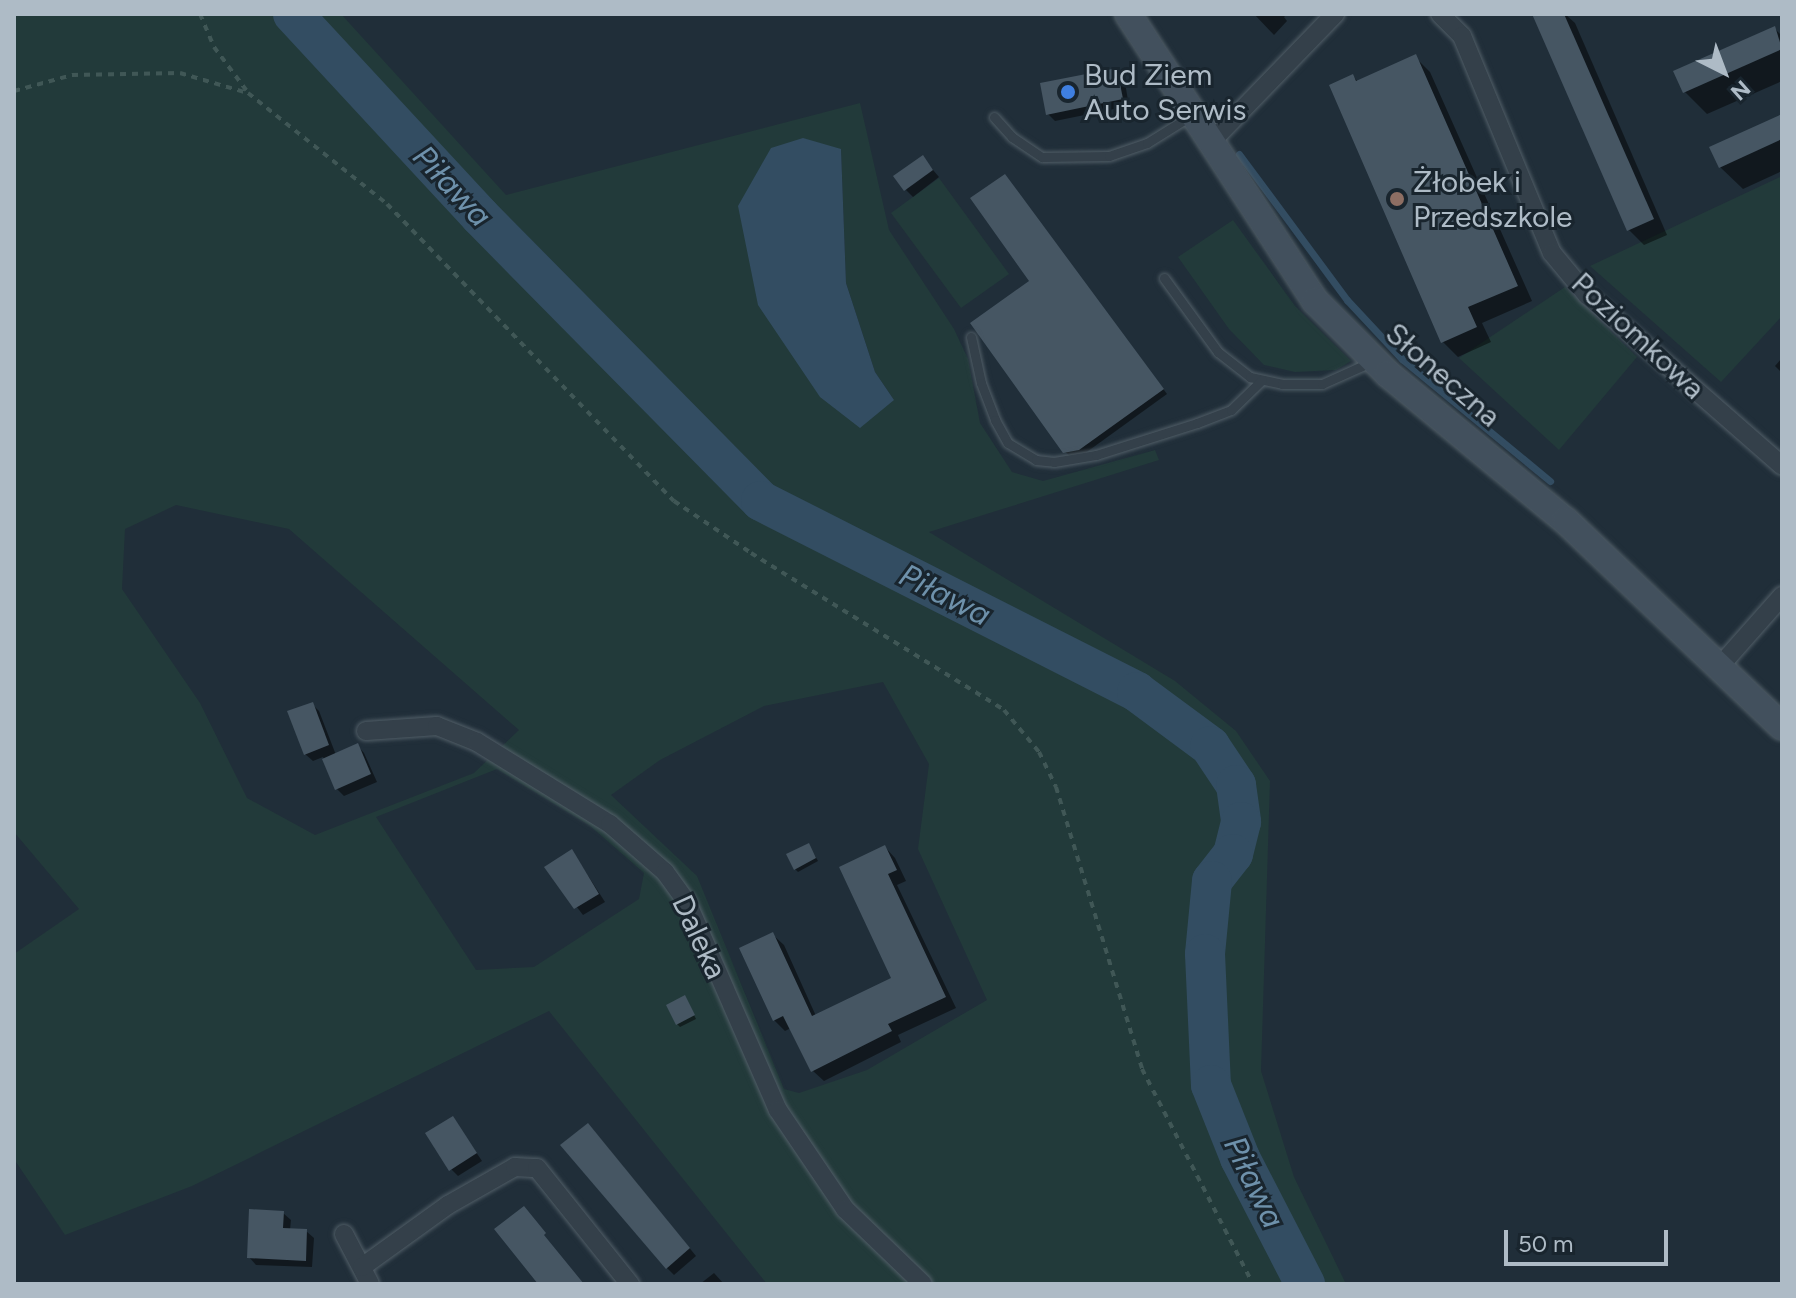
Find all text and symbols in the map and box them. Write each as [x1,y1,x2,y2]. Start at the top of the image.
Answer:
north arrow [1684,32,1764,112]
place label: Bud Ziem Auto Serwis [1084,57,1247,128]
text: N [1725,74,1756,106]
marker: Bud Ziem Auto Serwis [1059,83,1077,101]
water label: Piława [405,137,499,235]
place label: Żłobek i Przedszkole [1413,164,1572,234]
marker: Żłobek i Przedszkole [1388,190,1406,208]
street label: Poziomkowa [1564,265,1712,407]
street label: Słoneczna [1378,315,1508,435]
water label: Piława [893,556,997,634]
street label: Daleka [664,889,734,985]
water label: Piława [1215,1130,1293,1234]
scale bar [1508,1214,1672,1264]
text: 50 m [1518,1229,1574,1258]

